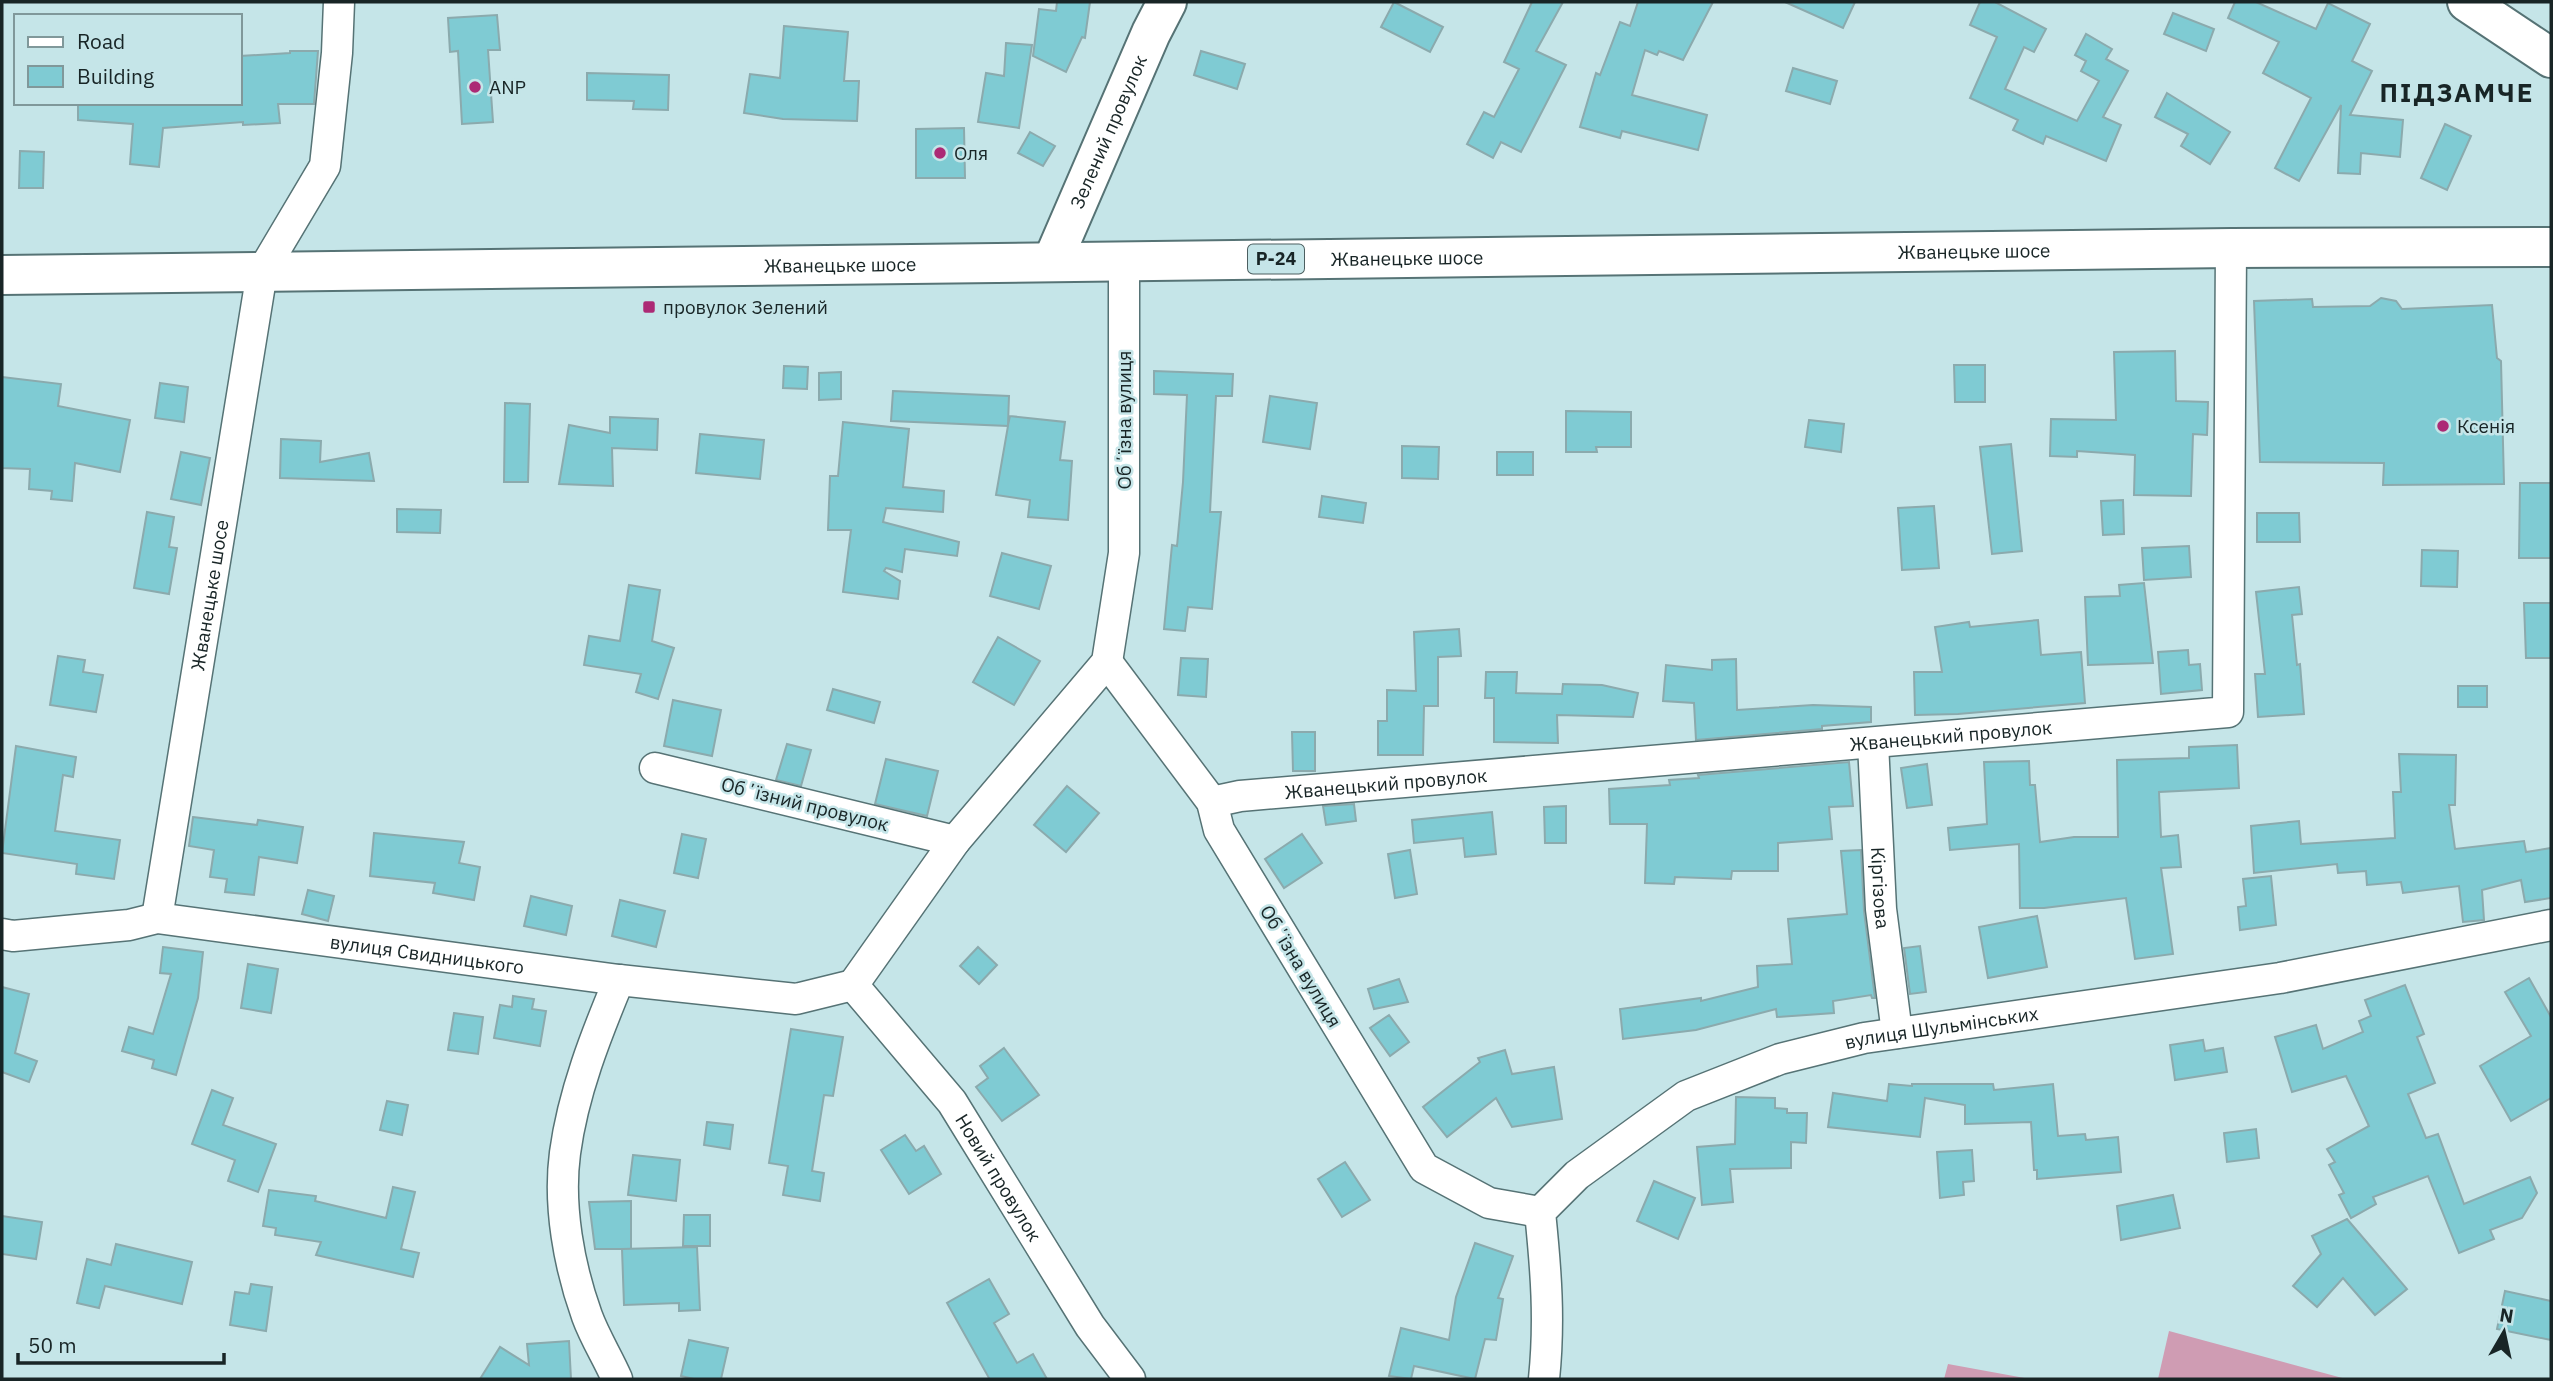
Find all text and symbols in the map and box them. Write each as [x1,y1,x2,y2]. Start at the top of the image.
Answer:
legend [14,14,242,105]
text: Road [77,27,125,55]
street label: Зелений провулок [1065,51,1152,212]
text: Building [77,62,154,90]
place label: ANP [489,75,526,99]
district label: ПІДЗАМЧЕ [2379,75,2535,109]
marker: ANP [467,79,483,95]
place label: Оля [954,141,988,165]
marker: Оля [932,145,948,161]
street label: Жванецьке шосе [1897,238,2050,264]
road number: Р-24 [1248,244,1304,274]
street label: Жванецьке шосе [1330,245,1483,271]
street label: Жванецьке шосе [763,252,916,278]
place label: провулок Зелений [663,295,828,319]
marker: провулок Зелений [641,299,657,315]
street label: Обʼїзна вулиця [1112,351,1136,489]
place label: Ксенія [2457,414,2515,438]
marker: Ксенія [2435,418,2451,434]
street label: Жванецьке шосе [185,518,234,673]
street label: Жванецький провулок [1848,715,2053,756]
street label: Жванецький провулок [1284,763,1488,804]
street label: Обʼїзний провулок [719,772,891,836]
street label: Кіргізова [1866,846,1895,930]
street label: Обʼїзна вулиця [1255,900,1347,1032]
street label: вулиця Свидницького [328,929,526,979]
street label: вулиця Шульмінських [1842,1001,2040,1054]
street label: Новий провулок [950,1109,1047,1246]
north arrow [2469,1297,2539,1367]
text: N [2498,1302,2515,1328]
scale bar [18,1322,224,1366]
text: 50 m [28,1331,77,1359]

